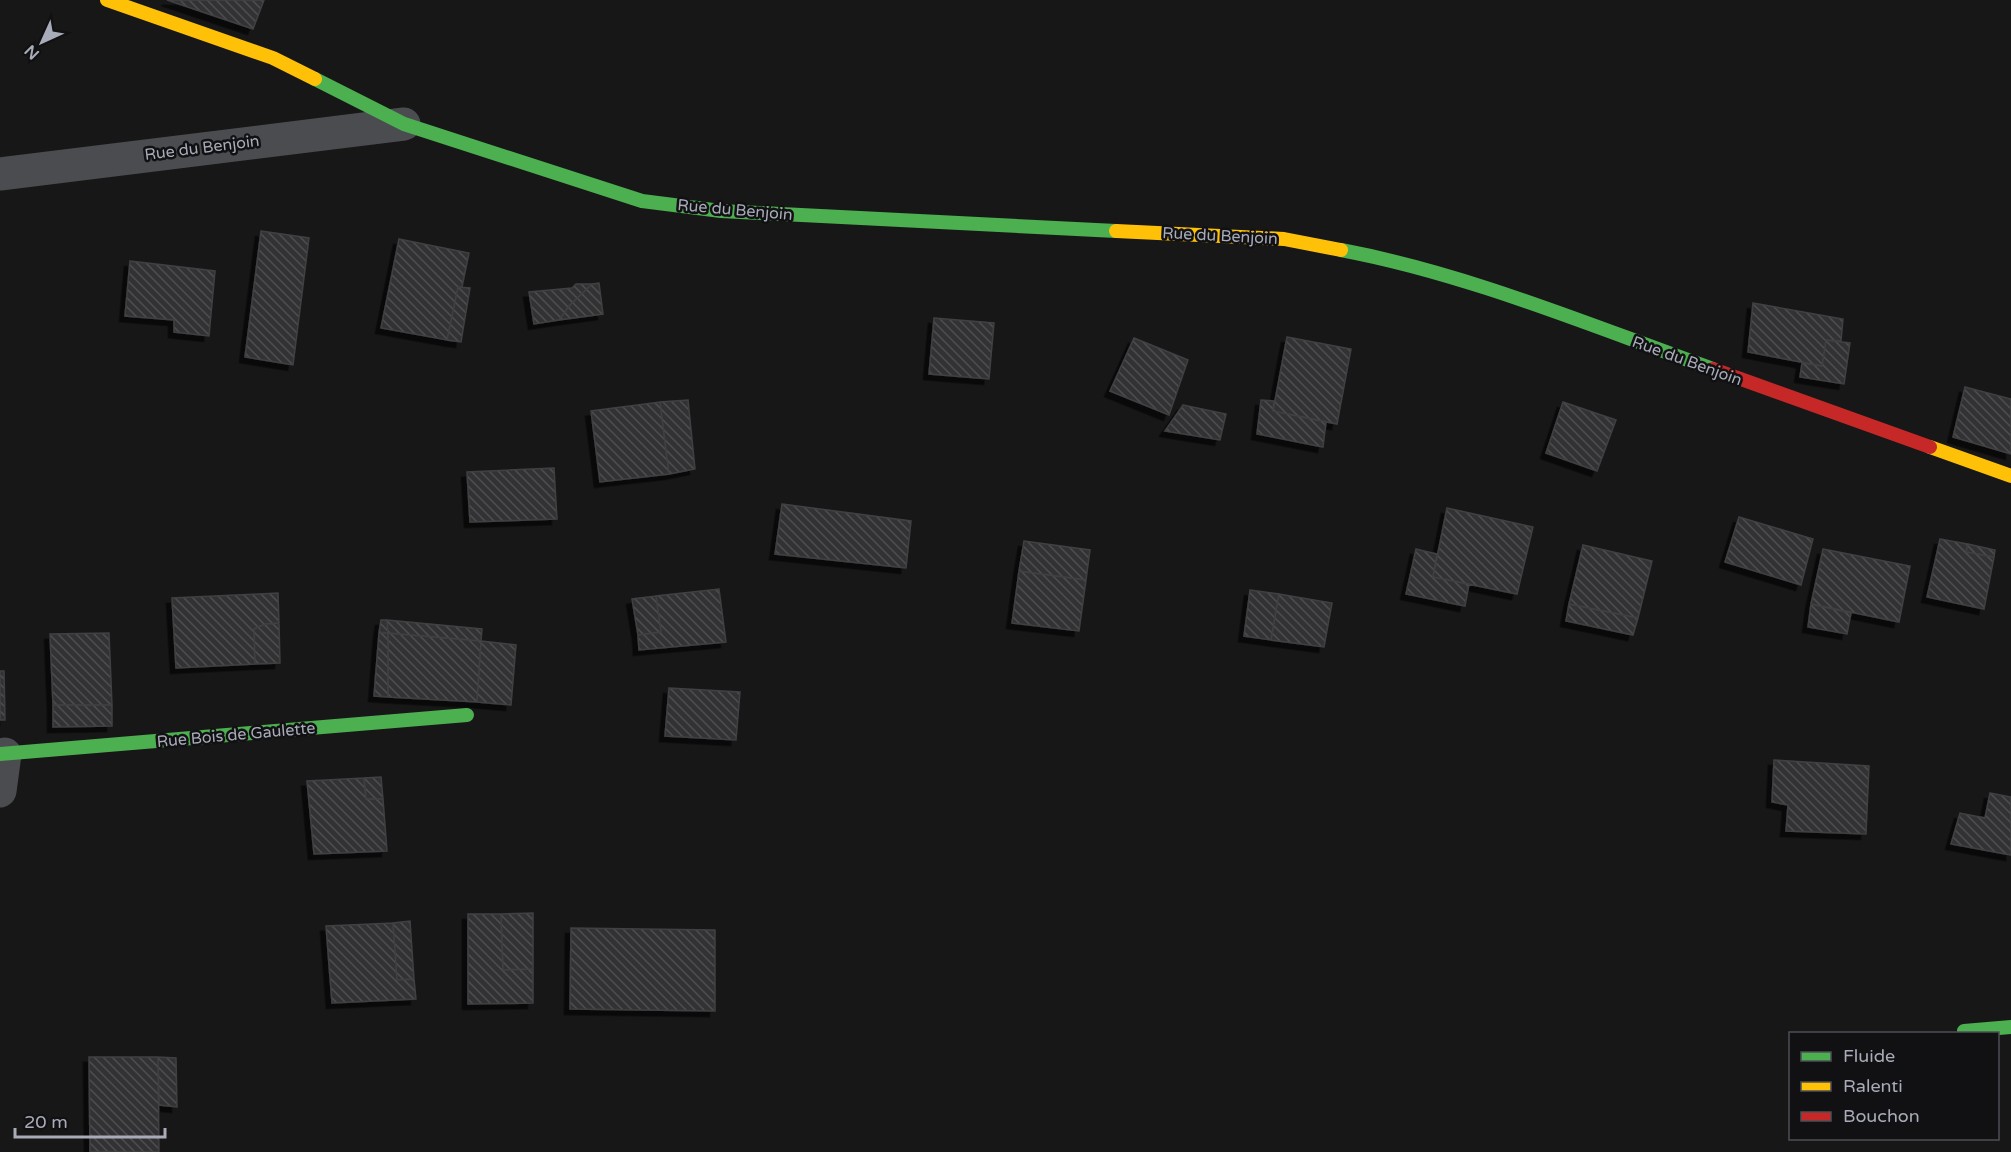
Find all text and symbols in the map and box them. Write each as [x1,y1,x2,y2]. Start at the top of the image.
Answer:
north arrow [12,12,72,72]
text: N [20,40,44,64]
street label: Rue du Benjoin [143,131,261,165]
street label: Rue du Benjoin [677,195,793,225]
street label: Rue du Benjoin [1162,223,1278,249]
street label: Rue du Benjoin [1629,332,1745,390]
street label: Rue Bois de Gaulette [156,718,316,752]
legend [1789,1032,1999,1140]
text: Fluide [1843,1045,1895,1067]
text: Ralenti [1843,1075,1903,1097]
scale bar [15,1101,165,1139]
text: Bouchon [1843,1105,1920,1127]
text: 20 m [24,1111,68,1133]

